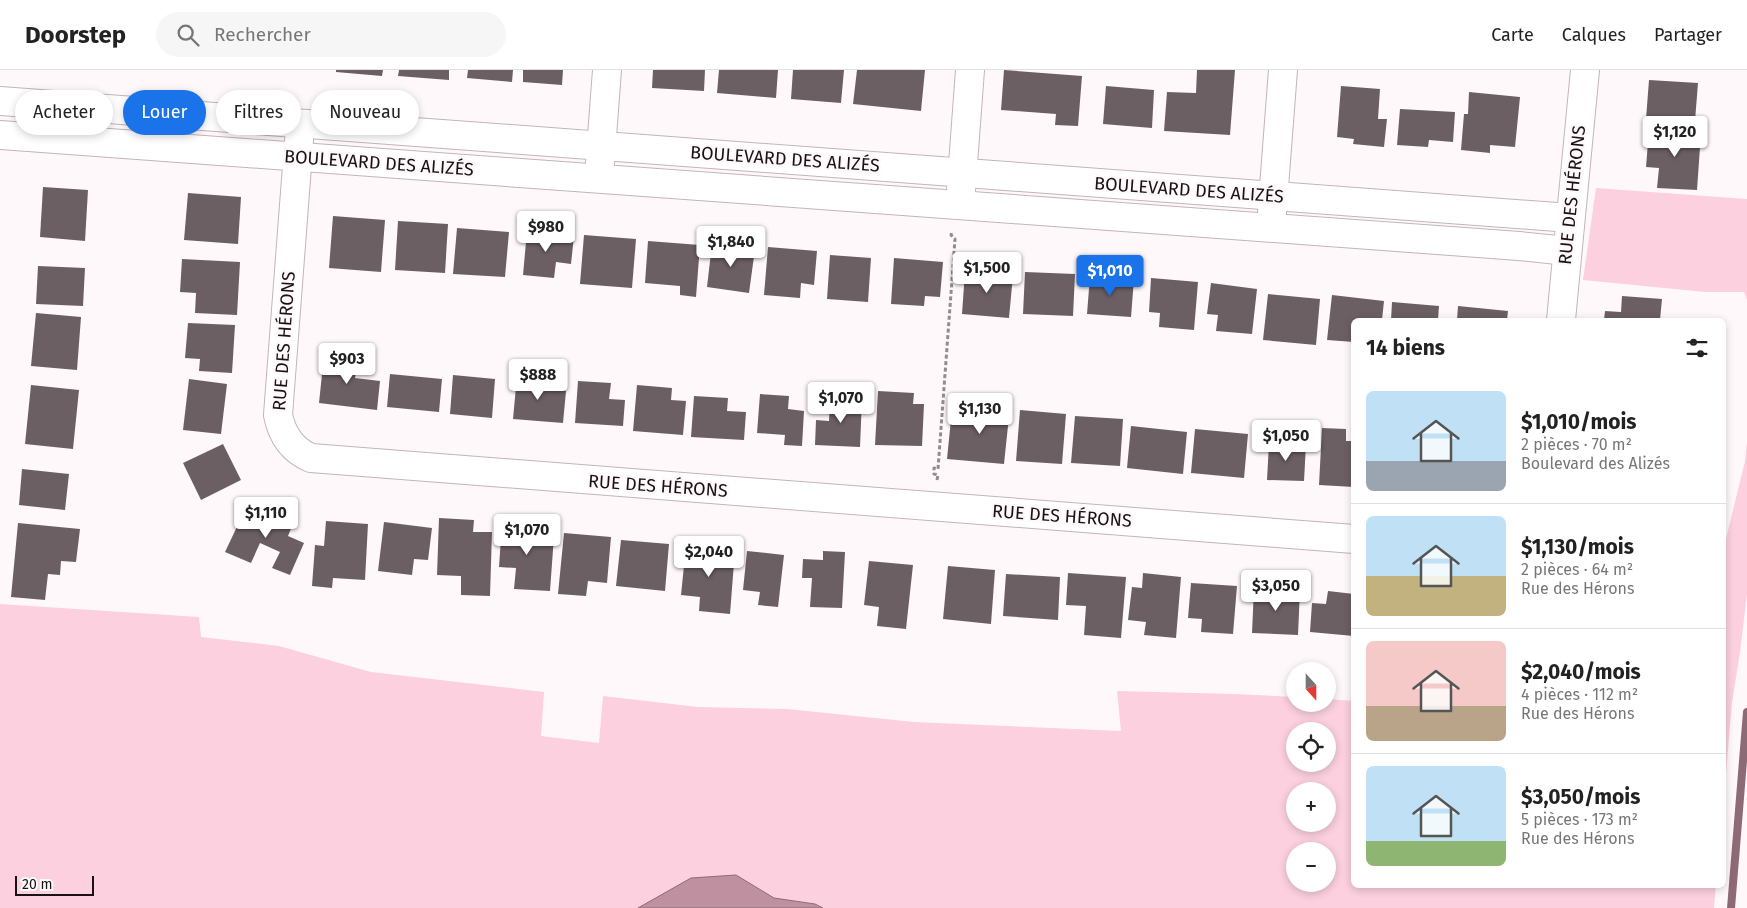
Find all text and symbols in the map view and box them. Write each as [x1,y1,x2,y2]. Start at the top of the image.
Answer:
search box [156,12,506,57]
text: Doorstep [25,21,126,49]
icon: search [174,21,202,49]
text: Rechercher [214,23,311,46]
text: Carte [1491,24,1534,46]
text: Calques [1562,24,1626,46]
text: Partager [1654,24,1722,46]
chip: Acheter [15,90,113,135]
chip: Louer [123,90,206,135]
chip: Filtres [216,90,301,135]
chip: Nouveau [311,90,419,135]
pin: $1,120 [1634,116,1716,158]
text: $1,120 [1654,122,1696,141]
street label: RUE DES HÉRONS [1553,124,1590,266]
street label: BOULEVARD DES ALIZÉS [689,140,881,177]
street label: BOULEVARD DES ALIZÉS [283,144,475,181]
street label: BOULEVARD DES ALIZÉS [1093,171,1285,208]
pin: $980 [516,210,576,253]
text: $980 [528,217,564,236]
pin: $1,840 [690,226,772,268]
text: $1,840 [707,232,755,251]
pin: $1,500 [946,252,1028,294]
pin: $1,010 [1069,254,1151,297]
text: $1,500 [964,258,1010,277]
text: $1,010 [1087,261,1133,280]
street label: RUE DES HÉRONS [267,270,300,412]
icon: filters [1683,334,1711,362]
text: 14 biens [1366,335,1445,361]
pin: $903 [317,342,377,385]
text: $903 [329,349,365,368]
pin: $888 [508,358,568,401]
text: $888 [520,365,556,384]
pin: $1,070 [800,382,882,424]
text: $1,070 [819,388,863,407]
pin: $1,130 [939,392,1021,435]
text: $1,130 [959,399,1001,418]
text: $1,010/mois [1521,409,1636,435]
icon: home [1406,411,1466,471]
pin: $1,050 [1245,420,1327,462]
text: $1,050 [1263,426,1309,445]
text: 2 pièces · 70 m² [1521,435,1632,454]
text: Boulevard des Alizés [1521,454,1670,473]
street label: RUE DES HÉRONS [587,469,729,502]
pin: $1,110 [225,496,307,539]
street label: RUE DES HÉRONS [991,499,1133,532]
text: $1,110 [245,503,287,522]
pin: $1,070 [486,514,568,556]
text: $1,070 [505,520,549,539]
text: $1,130/mois [1521,534,1634,560]
pin: $2,040 [668,536,750,578]
icon: home [1406,536,1466,596]
text: $2,040 [685,542,733,561]
text: 2 pièces · 64 m² [1521,560,1633,579]
pin: $3,050 [1235,570,1317,612]
text: $3,050 [1252,576,1300,595]
text: Rue des Hérons [1521,579,1634,598]
text: $2,040/mois [1521,659,1641,685]
icon: home [1406,661,1466,721]
north arrow [1286,662,1336,712]
map controls [1286,662,1336,892]
text: 4 pièces · 112 m² [1521,685,1638,704]
text: Rue des Hérons [1521,704,1634,723]
button: locate [1286,722,1336,772]
button: + [1286,782,1336,832]
text: $3,050/mois [1521,784,1640,810]
icon: home [1406,786,1466,846]
text: 5 pièces · 173 m² [1521,810,1638,829]
text: Rue des Hérons [1521,829,1634,848]
button: − [1286,842,1336,892]
scale bar [15,873,94,896]
text: 20 m [22,876,52,893]

